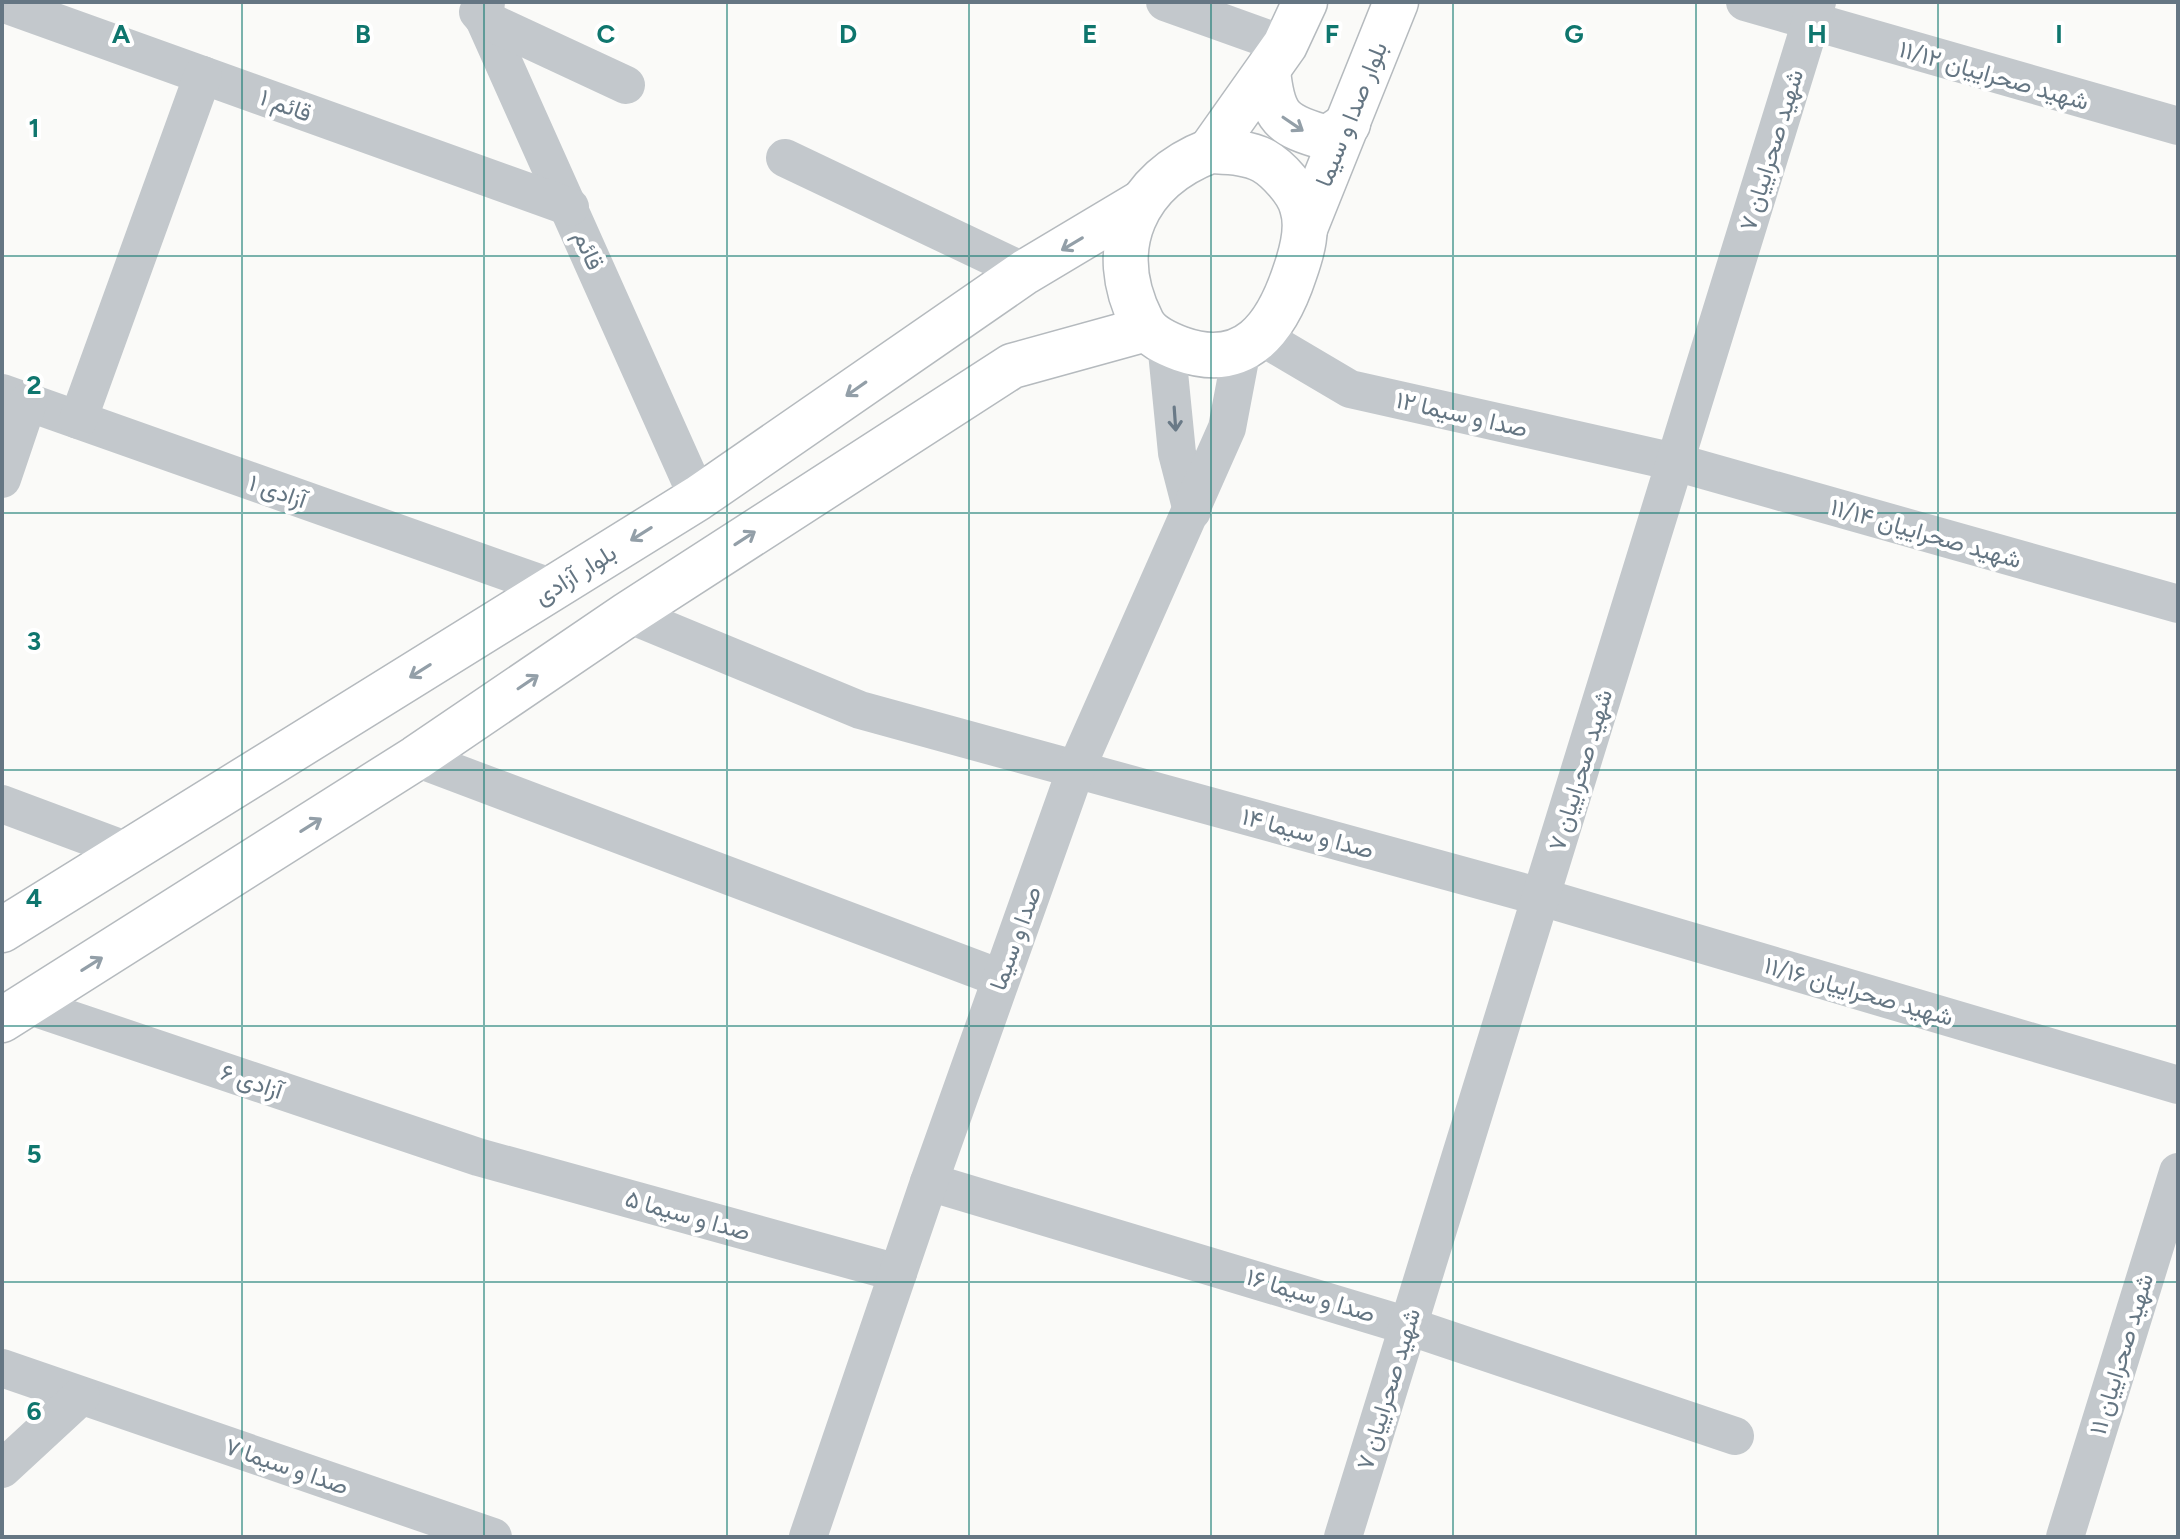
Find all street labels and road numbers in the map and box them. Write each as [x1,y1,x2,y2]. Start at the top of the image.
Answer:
street label: شهید صحراییان ۱۱/۱۲ [1895,34,2092,117]
street label: بلوار صدا و سیما [1309,37,1394,191]
street label: شهید صحراییان ۷ [1733,66,1810,235]
street label: قائم ۱ [256,82,316,130]
street label: قائم [566,226,610,275]
street label: صدا و سیما ۱۲ [1393,385,1531,444]
street label: آزادی ۱ [245,468,313,516]
street label: شهید صحراییان ۱۱/۱۴ [1827,492,2025,575]
street label: بلوار آزادی [529,538,622,611]
street label: شهید صحراییان ۷ [1542,686,1619,855]
street label: صدا و سیما ۱۴ [1239,802,1377,865]
street label: صدا و سیما [983,882,1048,994]
street label: شهید صحراییان ۱۱/۱۶ [1761,950,1957,1033]
street label: آزادی ۶ [217,1057,289,1107]
street label: صدا و سیما ۵ [622,1183,754,1248]
street label: صدا و سیما ۱۶ [1243,1262,1379,1329]
street label: شهید صحراییان ۱۱ [2083,1270,2160,1438]
street label: شهید صحراییان ۷ [1350,1305,1427,1474]
street label: صدا و سیما ۷ [221,1431,353,1502]

